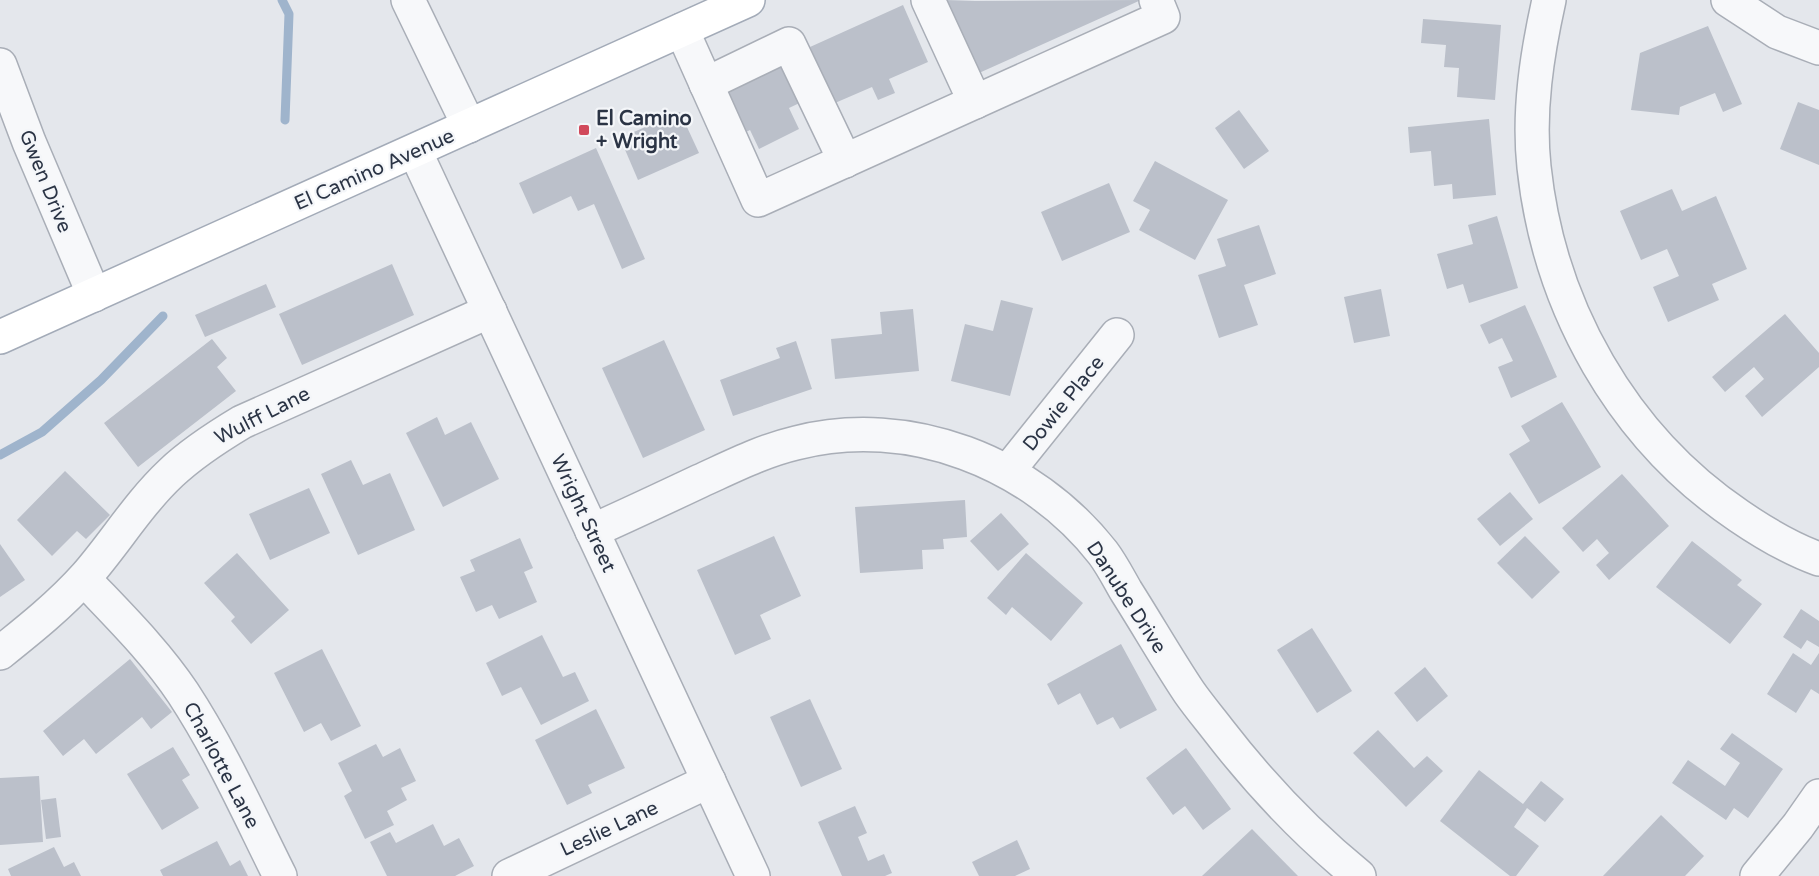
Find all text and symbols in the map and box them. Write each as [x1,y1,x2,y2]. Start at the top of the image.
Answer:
place label: El Camino + Wright [596,107,692,154]
marker: El Camino + Wright [577,123,591,137]
street label: El Camino Avenue [291,124,458,216]
street label: Gwen Drive [14,126,77,236]
street label: Dowie Place [1018,351,1109,456]
street label: Wulff Lane [211,382,314,450]
street label: Wright Street [545,451,621,577]
street label: Danube Drive [1081,537,1171,658]
street label: Charlotte Lane [178,698,265,833]
street label: Leslie Lane [557,796,662,862]

